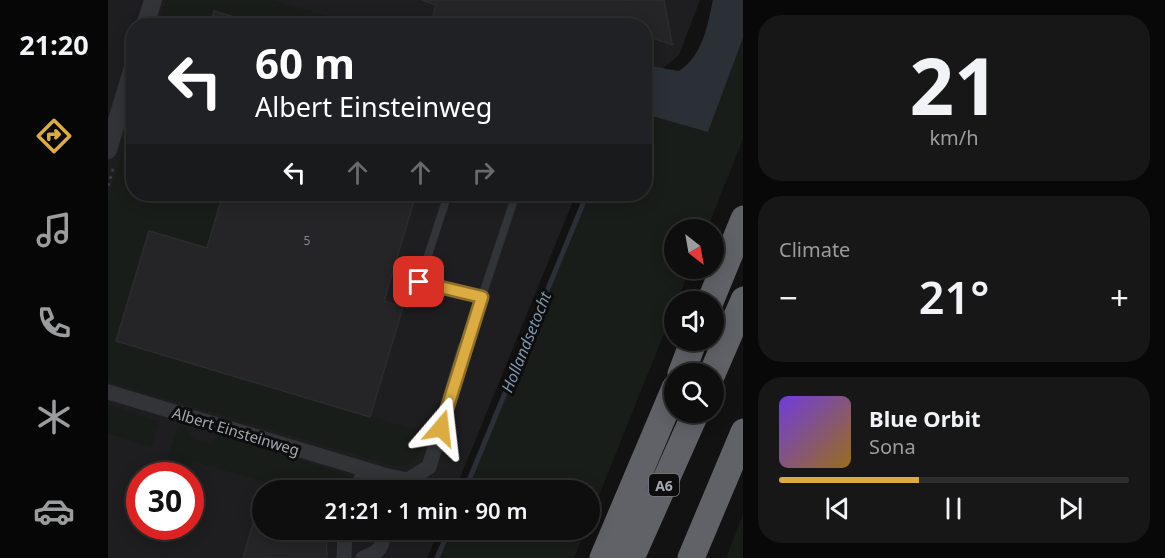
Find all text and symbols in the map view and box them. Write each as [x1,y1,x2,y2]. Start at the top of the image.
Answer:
text: 21:20 [19,26,89,63]
text: 21 [909,32,999,138]
text: 60 m [255,34,355,91]
icon: left [156,42,234,120]
text: Albert Einsteinweg [255,88,492,125]
icon: directions [33,115,75,157]
text: km/h [929,124,979,151]
icon: left [278,156,311,189]
icon: ahead [341,156,374,189]
icon: ahead [404,156,437,189]
icon: right [467,156,500,189]
icon: music [33,209,75,251]
north arrow [664,219,724,279]
map controls [664,219,724,423]
house number: 5 [304,232,311,249]
text: Climate [779,236,850,263]
pin [393,256,444,307]
icon: arrive [402,265,435,298]
text: 21° [919,266,989,327]
text: − [779,275,798,320]
text: + [1110,275,1129,320]
water label: Hollandsetocht [496,288,556,396]
button: sound [664,291,724,351]
icon: phone [33,302,75,344]
button: search [664,363,724,423]
icon: climate [33,396,75,438]
position arrow [409,396,473,460]
street label: Albert Einsteinweg [170,402,302,460]
text: Blue Orbit [869,403,981,433]
text: Sona [869,433,916,460]
speed limit sign: 30 [126,462,204,540]
road number: A6 [649,474,679,496]
icon: car [33,490,75,532]
icon: previous [821,492,854,525]
icon: pause [937,492,970,525]
icon: next [1054,492,1087,525]
text: 21:21 · 1 min · 90 m [324,495,528,525]

